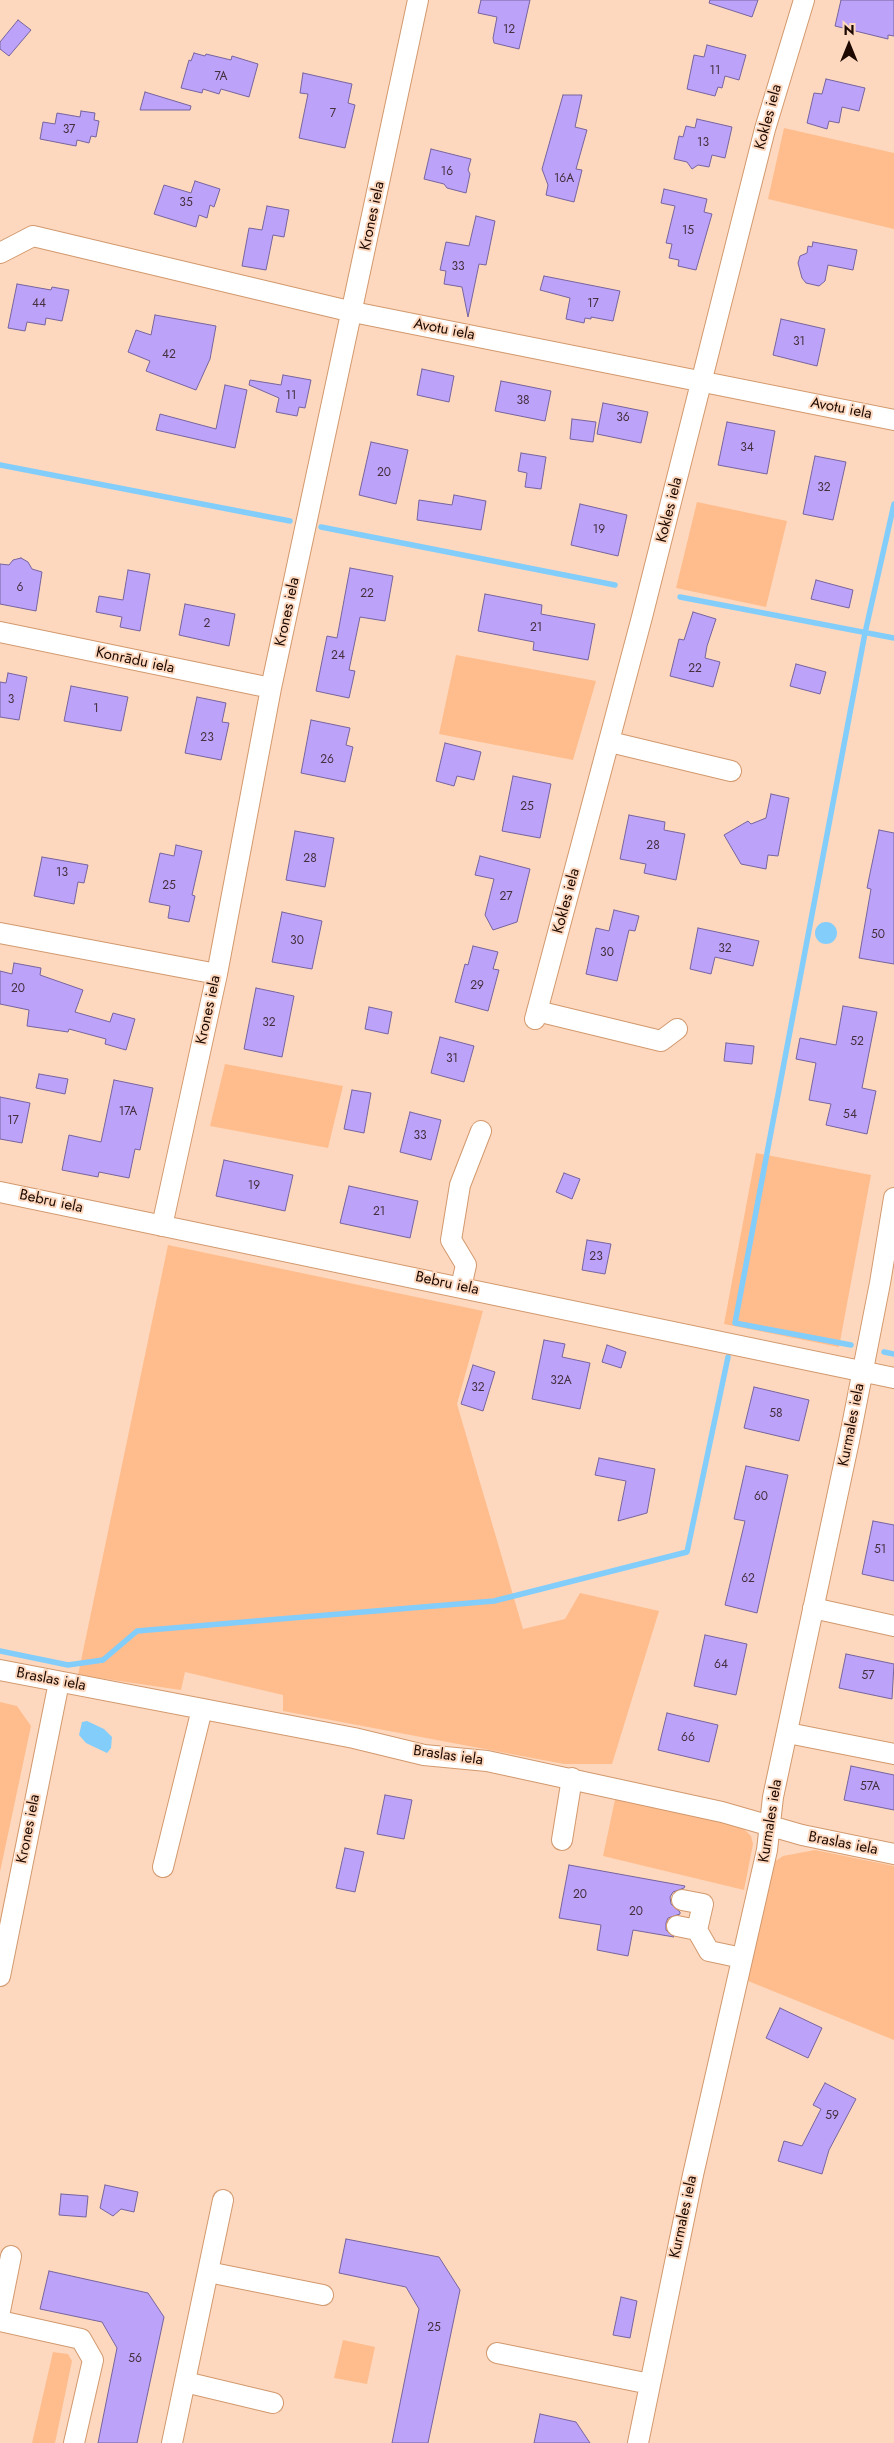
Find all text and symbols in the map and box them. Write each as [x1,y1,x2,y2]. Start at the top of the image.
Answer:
north arrow [824,20,874,70]
text: N [843,20,855,40]
house number: 12 [503,23,515,37]
house number: 11 [710,64,720,78]
house number: 7A [214,70,228,84]
street label: Kokles iela [752,82,786,152]
house number: 7 [330,107,336,121]
house number: 37 [63,123,75,137]
house number: 13 [697,136,709,150]
house number: 16 [441,165,453,179]
house number: 16A [554,172,574,186]
street label: Krones iela [357,180,389,252]
house number: 35 [179,196,193,210]
house number: 15 [682,224,694,238]
house number: 33 [451,260,465,274]
house number: 44 [32,297,46,311]
house number: 17 [587,297,599,311]
street label: Avotu iela [412,315,476,345]
house number: 31 [793,335,805,349]
house number: 42 [162,348,176,362]
house number: 11 [286,389,296,403]
house number: 38 [516,394,530,408]
street label: Avotu iela [809,394,873,424]
house number: 36 [616,411,630,425]
house number: 34 [740,441,754,455]
house number: 20 [377,466,391,480]
street label: Kokles iela [653,475,687,545]
house number: 32 [817,481,831,495]
house number: 19 [593,523,605,537]
street label: Krones iela [272,576,304,648]
house number: 6 [17,581,23,595]
house number: 22 [360,587,374,601]
house number: 2 [204,617,210,631]
house number: 21 [530,621,542,635]
street label: Konrādu iela [94,644,176,678]
house number: 24 [331,649,345,663]
house number: 22 [688,662,702,676]
house number: 3 [8,693,14,707]
house number: 1 [93,702,99,716]
house number: 23 [200,731,214,745]
house number: 26 [320,753,334,767]
house number: 25 [520,800,534,814]
house number: 28 [646,839,660,853]
house number: 28 [303,852,317,866]
house number: 13 [56,866,68,880]
street label: Kokles iela [550,866,584,936]
house number: 25 [162,879,176,893]
house number: 27 [499,890,513,904]
house number: 50 [871,928,885,942]
house number: 30 [290,934,304,948]
house number: 32 [718,942,732,956]
house number: 30 [600,946,614,960]
street label: Krones iela [193,974,225,1046]
house number: 29 [470,979,484,993]
house number: 20 [11,982,25,996]
house number: 32 [262,1016,276,1030]
house number: 52 [850,1035,864,1049]
house number: 31 [446,1052,458,1066]
house number: 17A [119,1105,137,1119]
house number: 54 [843,1108,857,1122]
house number: 17 [7,1114,19,1128]
house number: 33 [413,1129,427,1143]
house number: 19 [248,1179,260,1193]
street label: Bebru iela [18,1186,84,1218]
house number: 21 [373,1205,385,1219]
house number: 23 [589,1250,603,1264]
street label: Bebru iela [414,1268,480,1300]
house number: 32A [550,1374,572,1388]
house number: 32 [471,1381,485,1395]
street label: Kurmales iela [835,1382,869,1468]
house number: 58 [769,1407,783,1421]
house number: 60 [754,1490,768,1504]
house number: 51 [874,1543,886,1557]
house number: 62 [741,1572,755,1586]
house number: 64 [714,1658,728,1672]
street label: Braslas iela [15,1664,87,1696]
house number: 57 [861,1669,875,1683]
house number: 66 [681,1731,695,1745]
street label: Braslas iela [412,1742,484,1770]
street label: Kurmales iela [756,1778,786,1864]
house number: 57A [860,1780,880,1794]
street label: Krones iela [13,1793,45,1865]
street label: Braslas iela [807,1828,879,1860]
house number: 20 [573,1888,587,1902]
house number: 20 [629,1905,643,1919]
house number: 59 [825,2109,839,2123]
street label: Kurmales iela [666,2174,702,2260]
house number: 25 [427,2321,441,2335]
house number: 56 [128,2352,142,2366]

